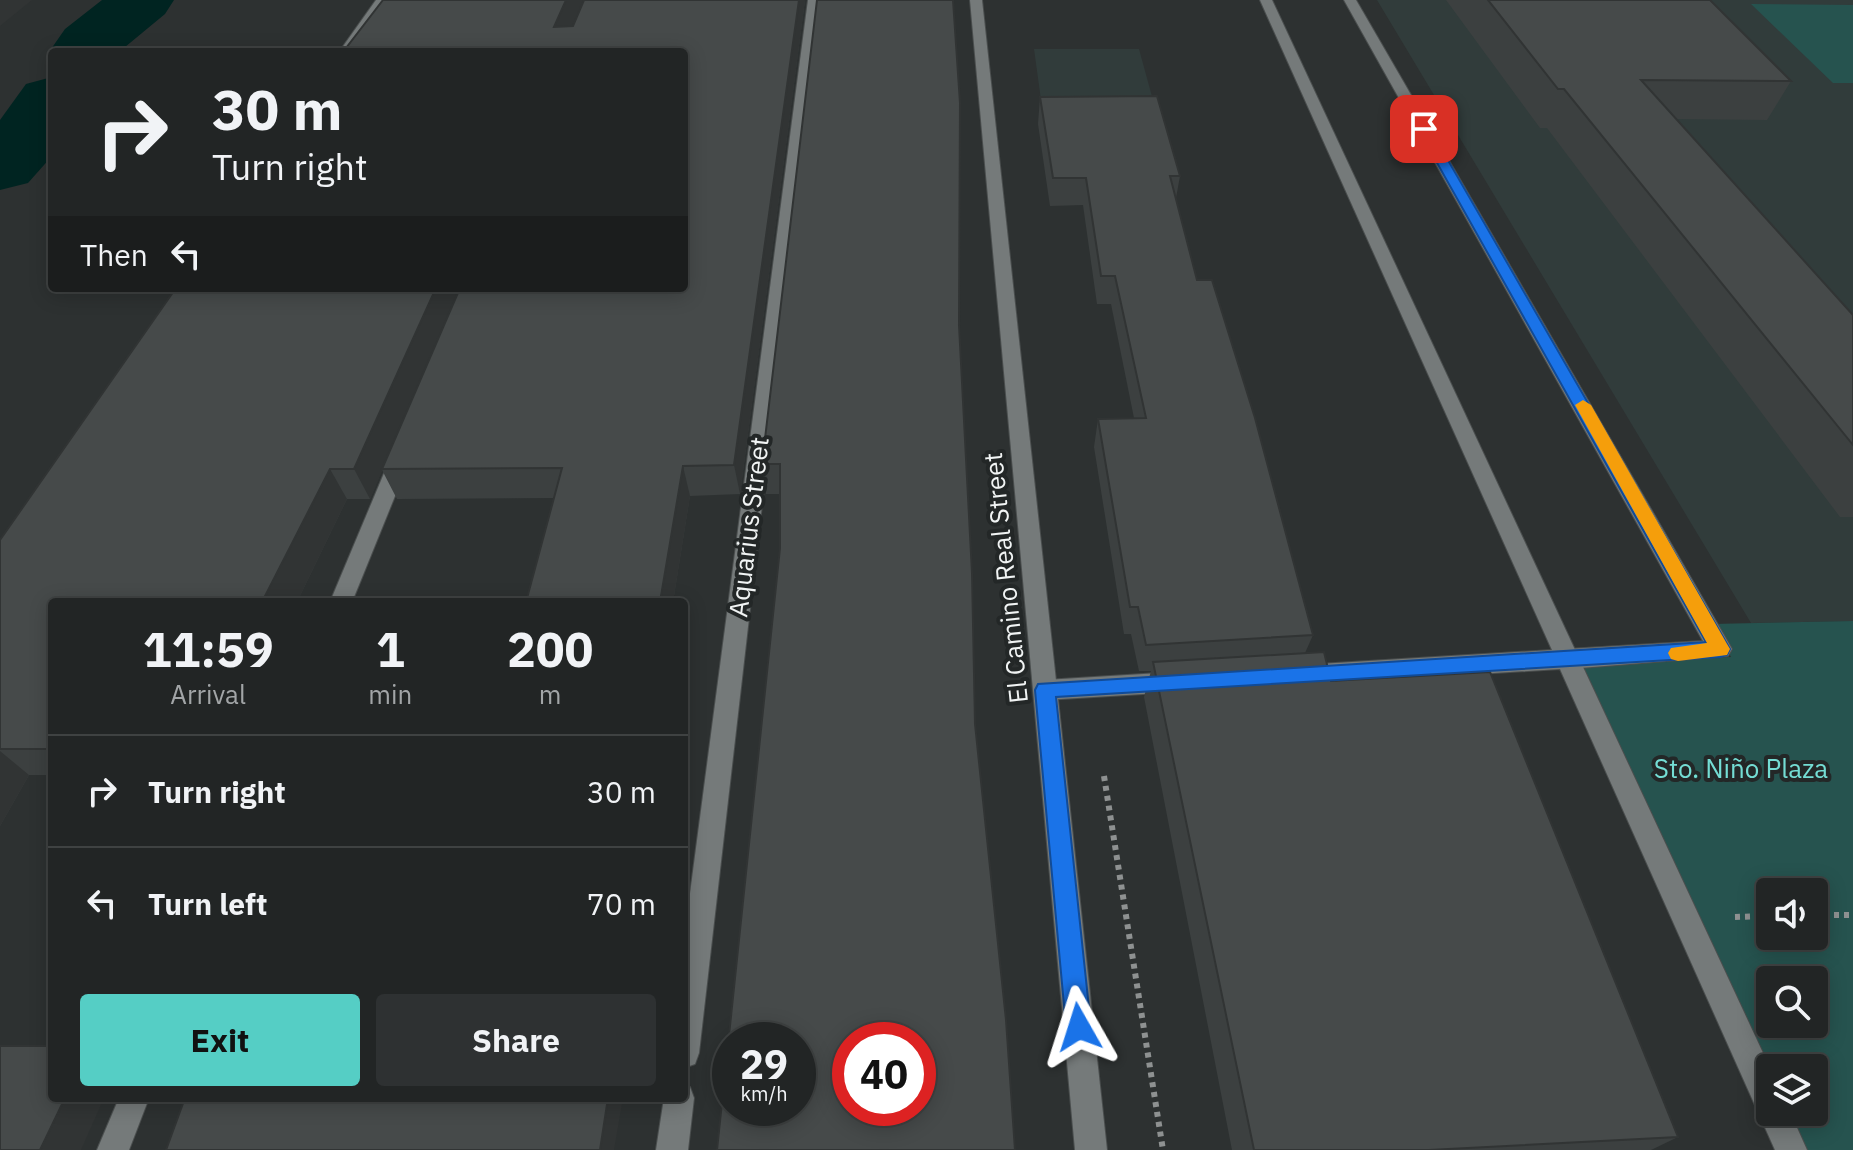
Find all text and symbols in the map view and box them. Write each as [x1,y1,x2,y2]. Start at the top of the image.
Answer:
text: 30 m [212,73,342,145]
icon: right [80,80,184,184]
pin [1390,95,1458,163]
icon: arrive [1402,107,1446,151]
text: Turn right [212,143,368,190]
icon: left [164,232,208,276]
text: Then [80,235,148,274]
street label: Aquarius Street [720,435,776,619]
street label: El Camino Real Street [975,451,1035,705]
text: 11:59 [143,618,274,680]
text: 1 [376,618,405,680]
text: 200 [507,618,593,680]
text: Arrival [170,677,246,711]
text: min [368,677,412,711]
text: m [539,677,561,711]
park label: Sto. Niño Plaza [1654,751,1828,785]
icon: right [80,769,124,813]
text: Turn right [148,772,286,811]
text: 30 m [587,772,656,811]
map controls [1756,878,1828,1126]
button: sound [1756,878,1828,950]
icon: left [80,881,124,925]
text: Turn left [148,884,267,923]
text: 70 m [587,884,656,923]
button: search [1756,966,1828,1038]
position arrow [1037,985,1121,1069]
button: Exit [80,994,360,1086]
button: Share [376,994,656,1086]
speed limit sign: 40 [832,1022,936,1126]
text: 29 [740,1038,788,1090]
button: layers [1756,1054,1828,1126]
text: km/h [740,1080,788,1107]

